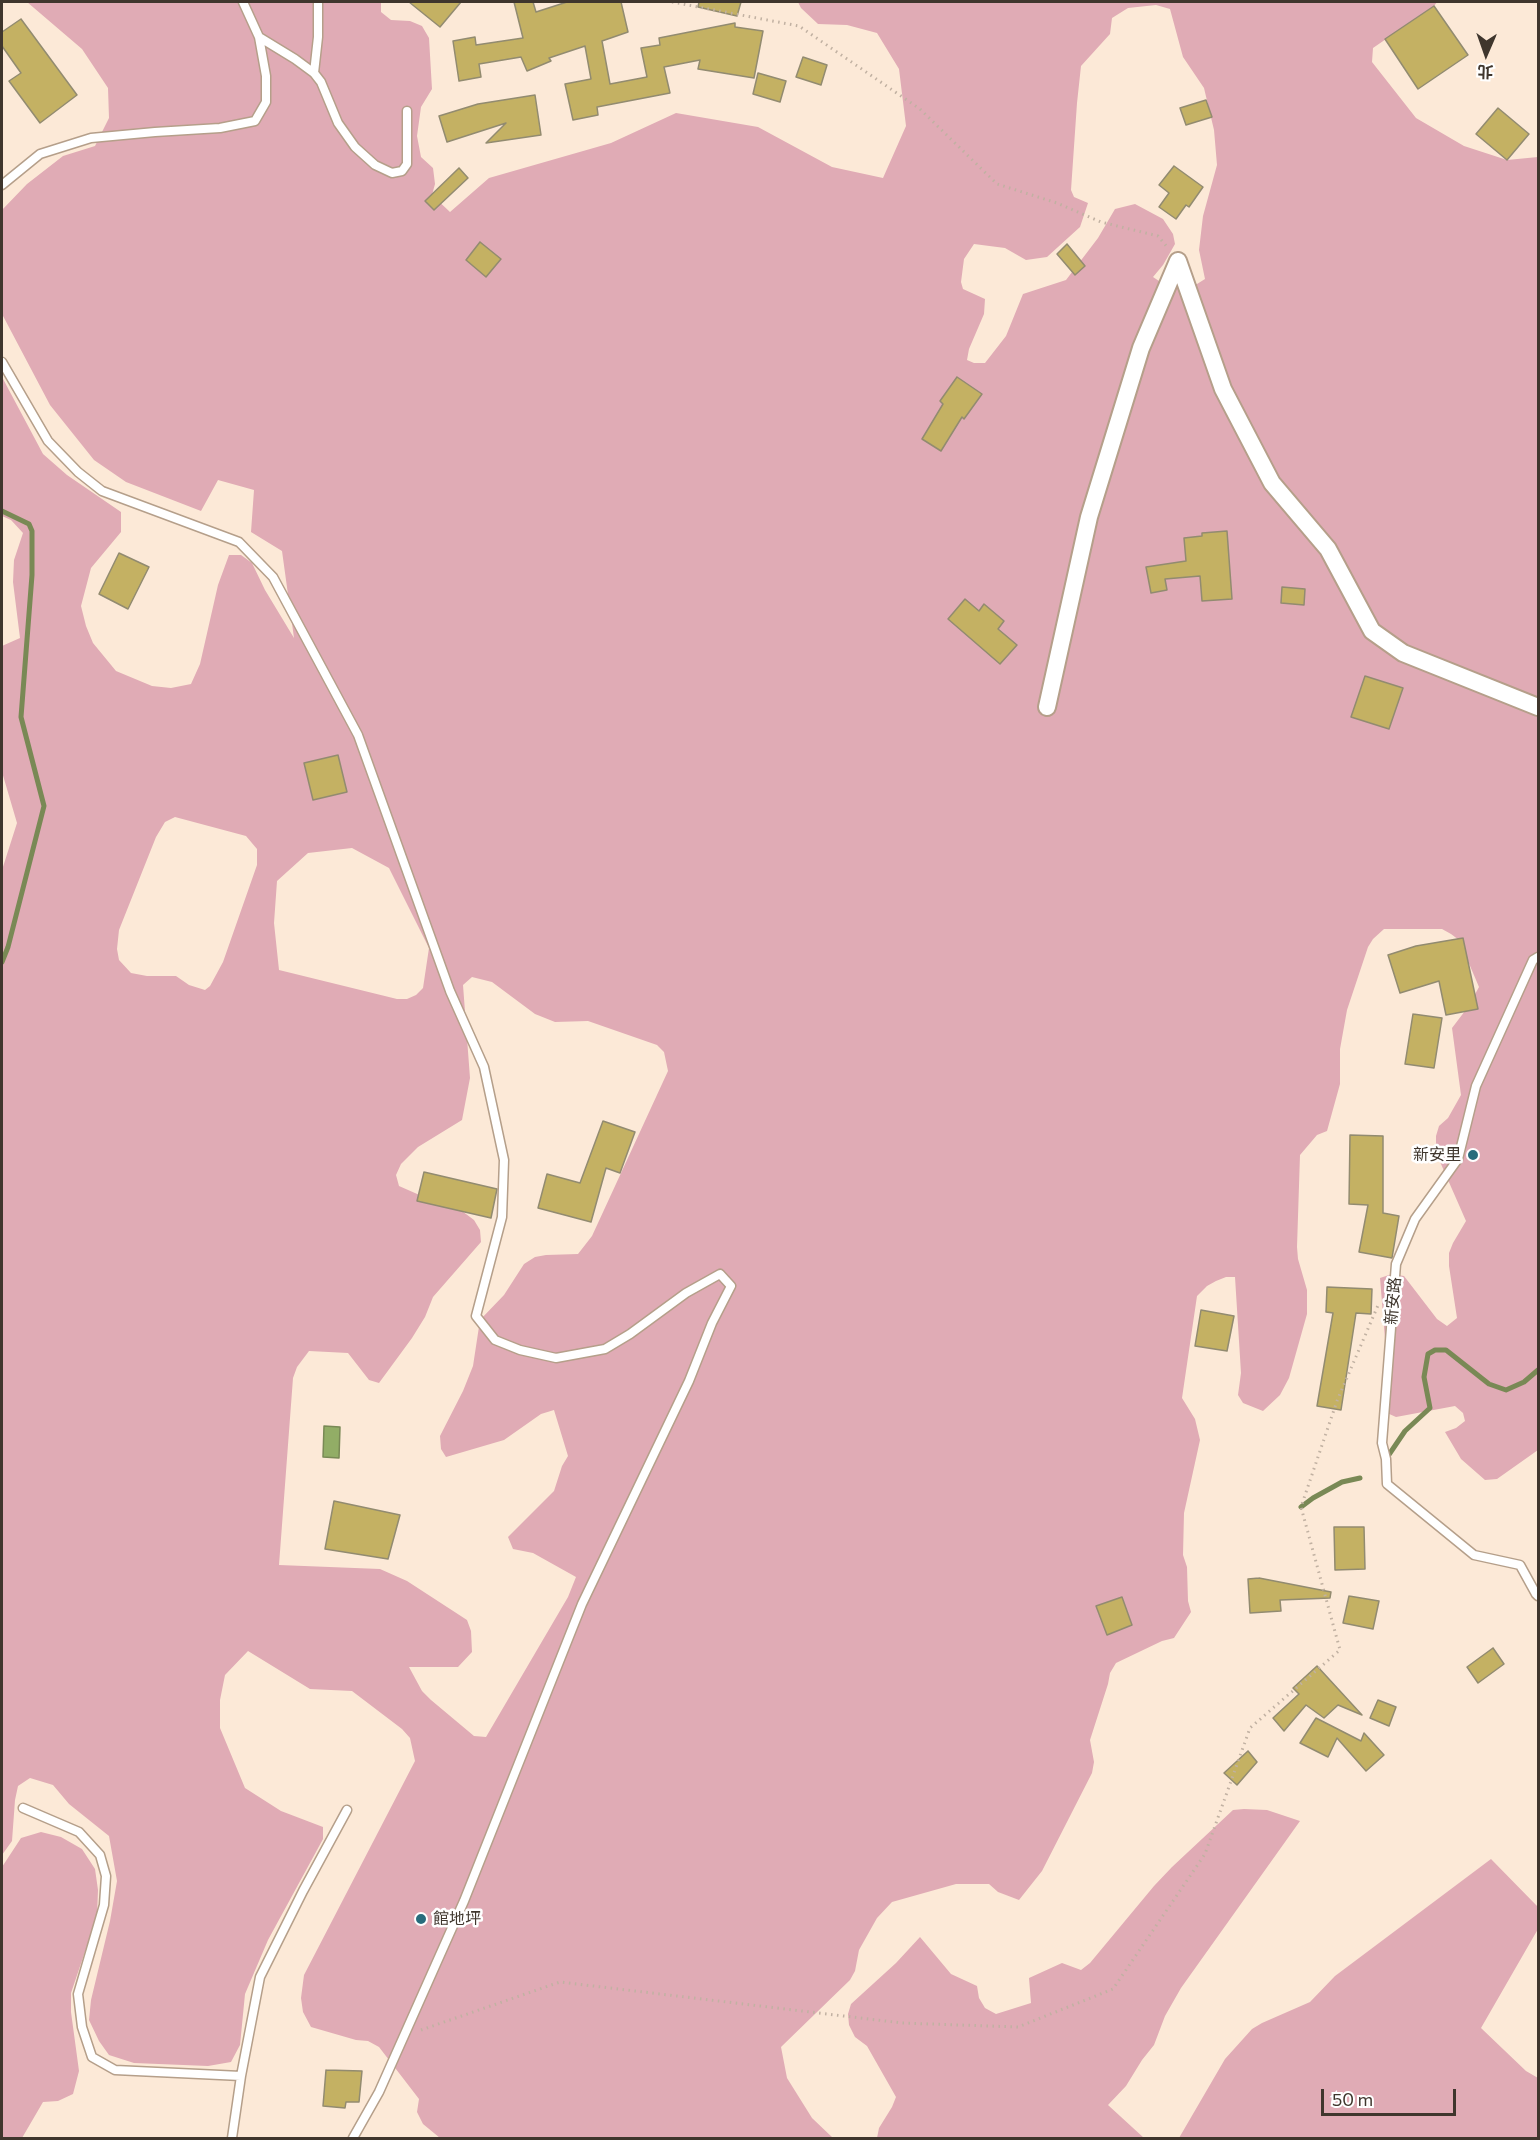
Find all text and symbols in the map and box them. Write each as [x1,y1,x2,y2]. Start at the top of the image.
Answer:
north arrow [1456,24,1516,84]
text: 北 [1477,63,1494,82]
place label: 新安里 [1413,1145,1461,1165]
marker: 新安里 [1466,1148,1480,1162]
street label: 新安路 [1381,1276,1405,1326]
place label: 館地坪 [433,1909,481,1929]
marker: 館地坪 [414,1912,428,1926]
scale bar [1324,2077,1459,2115]
text: 50 m [1332,2088,1373,2110]

